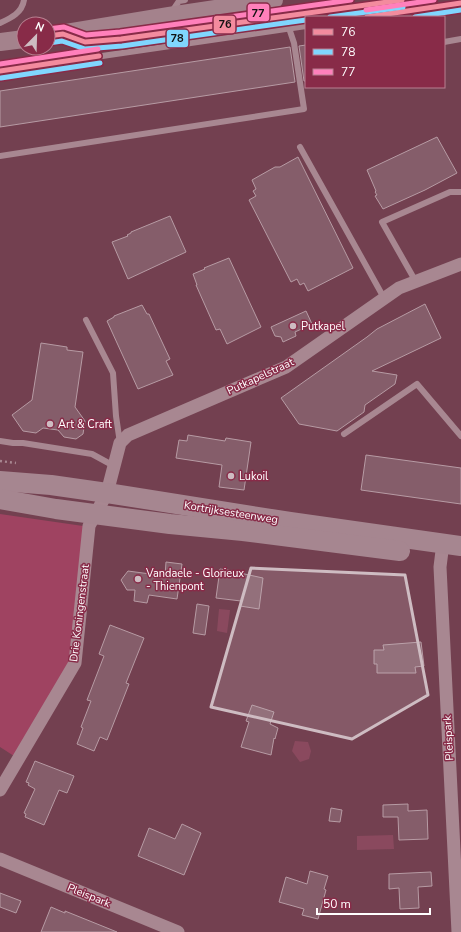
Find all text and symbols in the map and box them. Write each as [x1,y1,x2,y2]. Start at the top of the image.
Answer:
line badge: 77 [247,3,270,22]
text: 77 [251,6,265,21]
line badge: 76 [213,15,236,34]
north arrow [16,16,56,56]
legend [305,16,445,88]
text: 76 [218,17,232,32]
text: N [33,19,46,36]
text: 76 [341,24,355,40]
line badge: 78 [166,29,189,48]
text: 78 [170,31,184,46]
text: 78 [341,44,355,60]
text: 77 [341,64,355,80]
place label: Putkapel [301,319,345,334]
marker: Putkapel [288,321,298,331]
street label: Putkapelstraat [224,354,296,398]
place label: Art & Craft [58,417,112,432]
marker: Art & Craft [45,419,55,429]
place label: Lukoil [239,469,269,484]
marker: Lukoil [226,471,236,481]
street label: Kortrijksesteenweg [183,498,279,527]
street label: Drie Koningenstraat [66,563,93,663]
place label: Vandaele - Glorieux - Thienpont [145,566,244,594]
marker: Vandaele - Glorieux - Thienpont [133,574,143,584]
street label: Pleispark [440,714,457,761]
street label: Pleispark [65,880,113,911]
scale bar [317,890,430,916]
text: 50 m [323,896,351,912]

